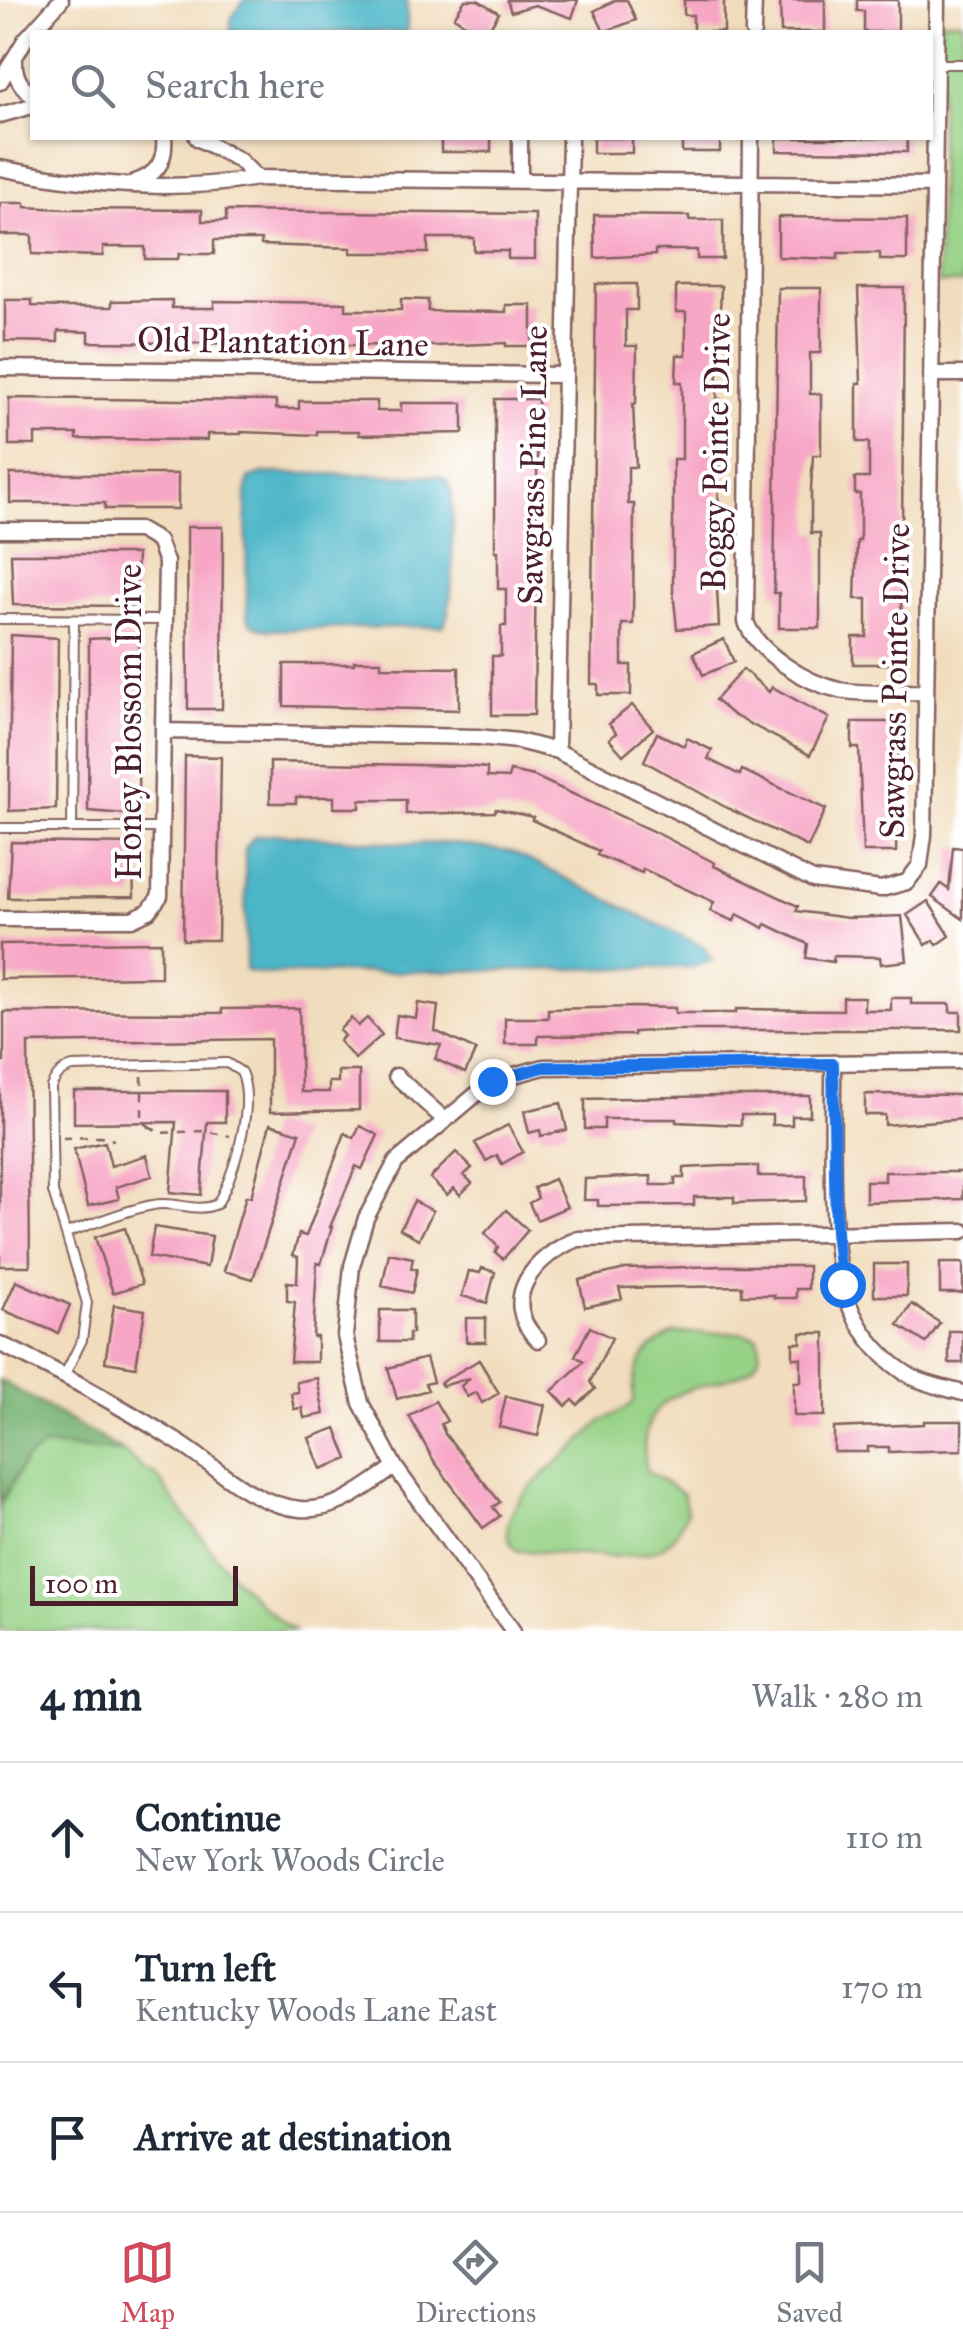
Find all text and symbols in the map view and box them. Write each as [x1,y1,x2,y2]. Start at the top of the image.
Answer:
search box [30,30,933,140]
icon: search [65,58,120,113]
text: Search here [145,62,325,108]
street label: Boggy Pointe Drive [692,312,740,592]
street label: Old Plantation Lane [137,318,429,366]
street label: Sawgrass Pine Lane [509,325,557,605]
street label: Sawgrass Pointe Drive [871,523,919,839]
street label: Honey Blossom Drive [108,564,151,880]
route end [470,1059,516,1105]
route start [820,1262,866,1308]
scale bar [30,1561,238,1606]
text: 100 m [45,1566,118,1601]
text: 4 min [40,1670,142,1722]
text: Walk · 280 m [751,1677,923,1716]
text: Continue [135,1795,281,1841]
icon: ahead [40,1810,95,1865]
text: 110 m [845,1818,923,1857]
text: New York Woods Circle [135,1841,445,1880]
text: Turn left [135,1945,276,1991]
icon: left [40,1960,95,2015]
text: 170 m [841,1968,923,2007]
text: Kentucky Woods Lane East [135,1991,497,2030]
icon: arrive [40,2110,95,2165]
text: Arrive at destination [135,2114,452,2160]
tab: Map [120,2235,175,2330]
tab: Directions [415,2235,536,2330]
tab: Saved [776,2235,843,2330]

